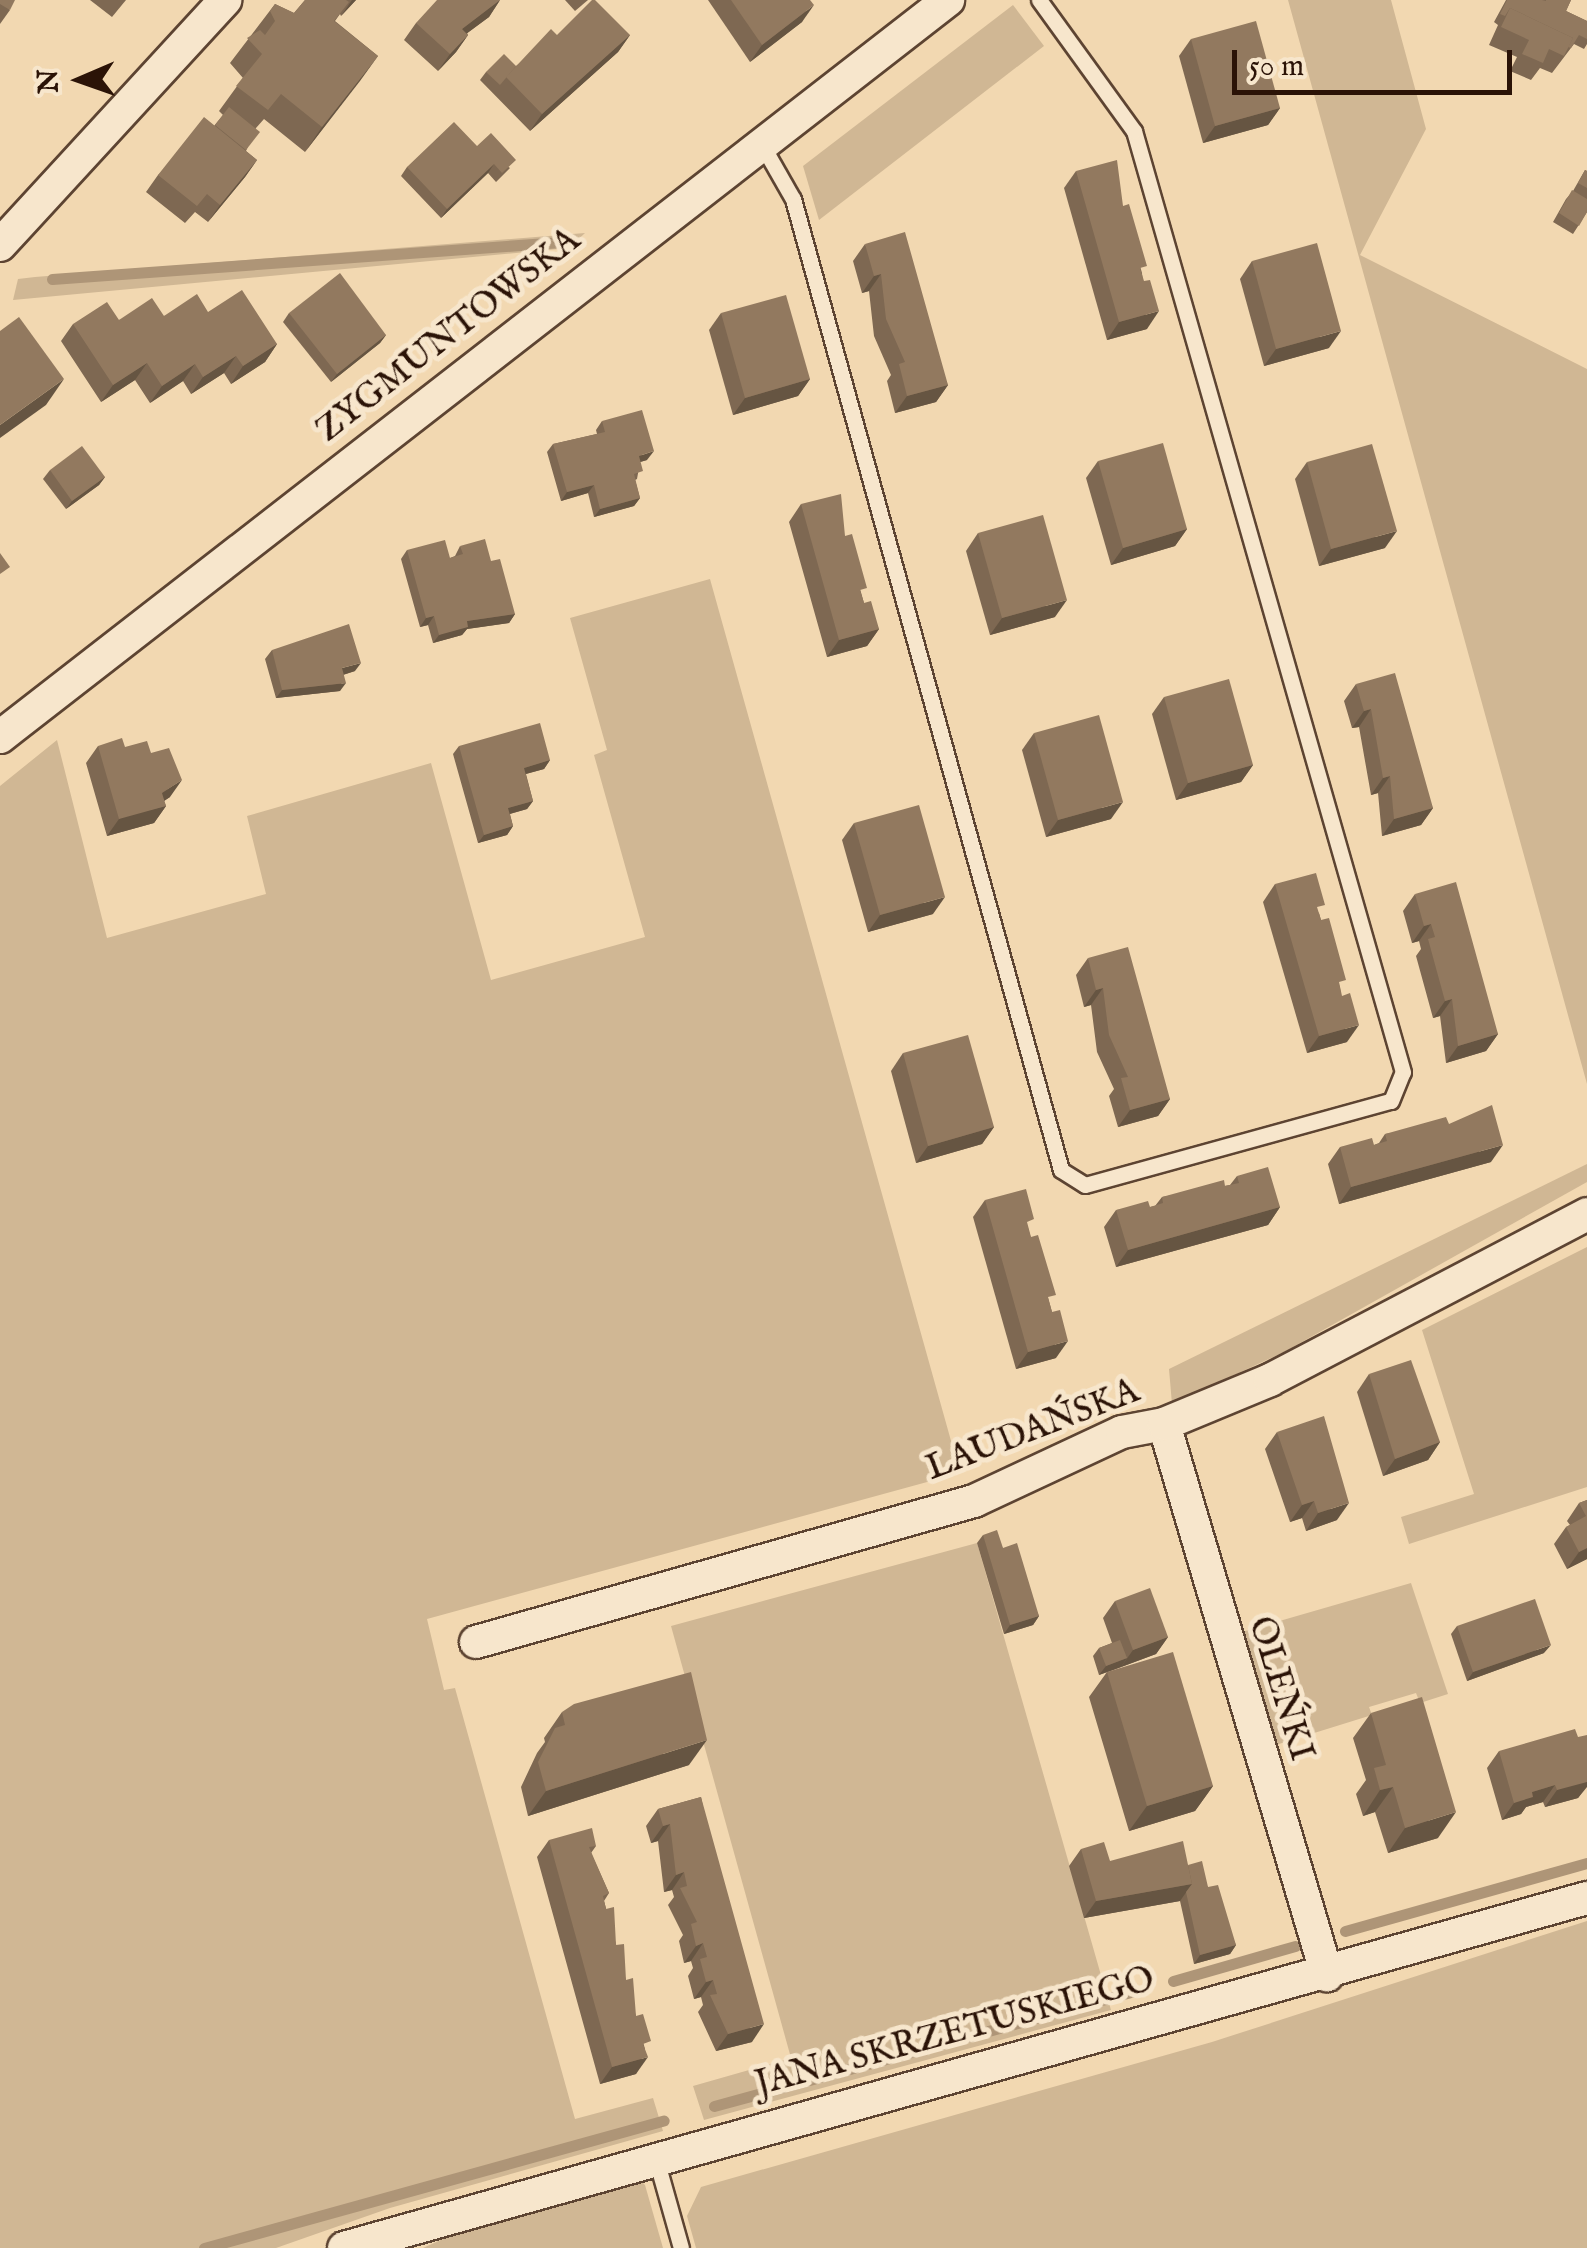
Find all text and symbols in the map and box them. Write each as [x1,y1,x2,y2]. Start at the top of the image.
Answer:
north arrow [30,30,130,130]
scale bar [1237,30,1517,92]
text: 50 m [1249,48,1304,86]
text: N [32,68,67,94]
street label: ZYGMUNTOWSKA [309,220,589,452]
street label: LAUDAŃSKA [921,1371,1145,1491]
street label: OLEŃKI [1238,1612,1322,1766]
street label: JANA SKRZETUSKIEGO [751,1960,1159,2106]

